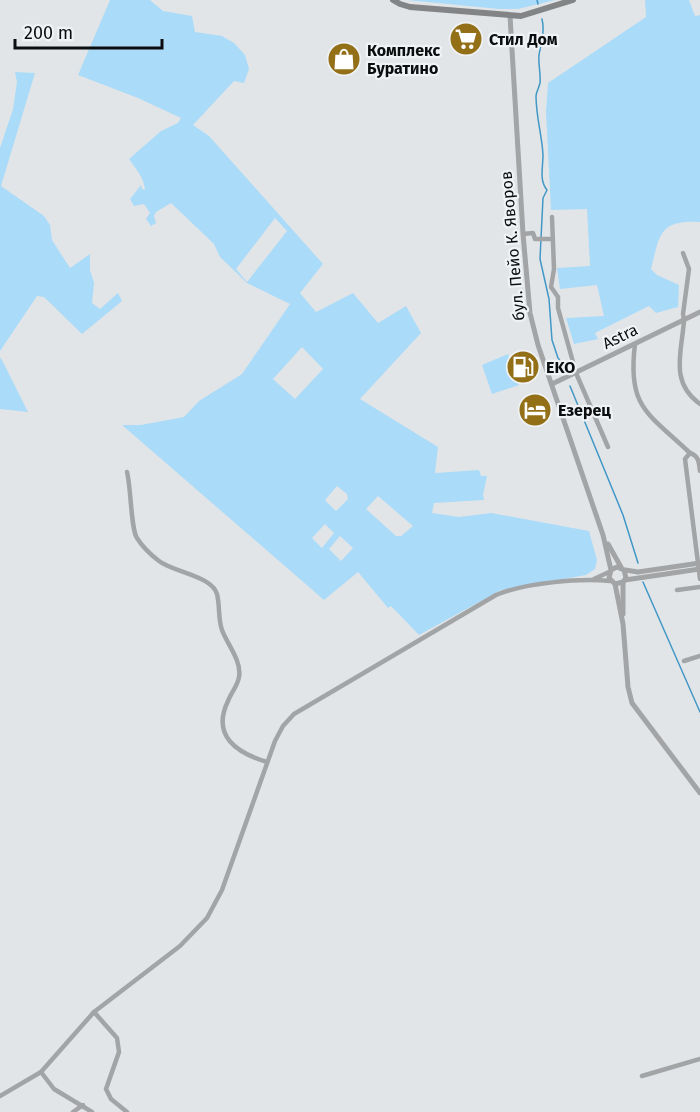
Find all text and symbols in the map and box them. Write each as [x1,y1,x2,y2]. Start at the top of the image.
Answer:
scale bar [15,12,162,50]
supermarket icon: Стил Дом [448,21,484,57]
text: 200 m [24,22,73,44]
place label: Стил Дом [489,30,558,49]
shop icon: Комплекс Буратино [326,41,362,77]
place label: Комплекс Буратино [367,41,441,78]
street label: бул. Пейо К. Яворов [496,170,529,322]
street label: Astra [600,320,641,353]
fuel station icon: EKO [505,349,541,385]
place label: EKO [546,358,575,377]
hotel icon: Езерец [517,392,553,428]
place label: Езерец [558,401,611,420]

